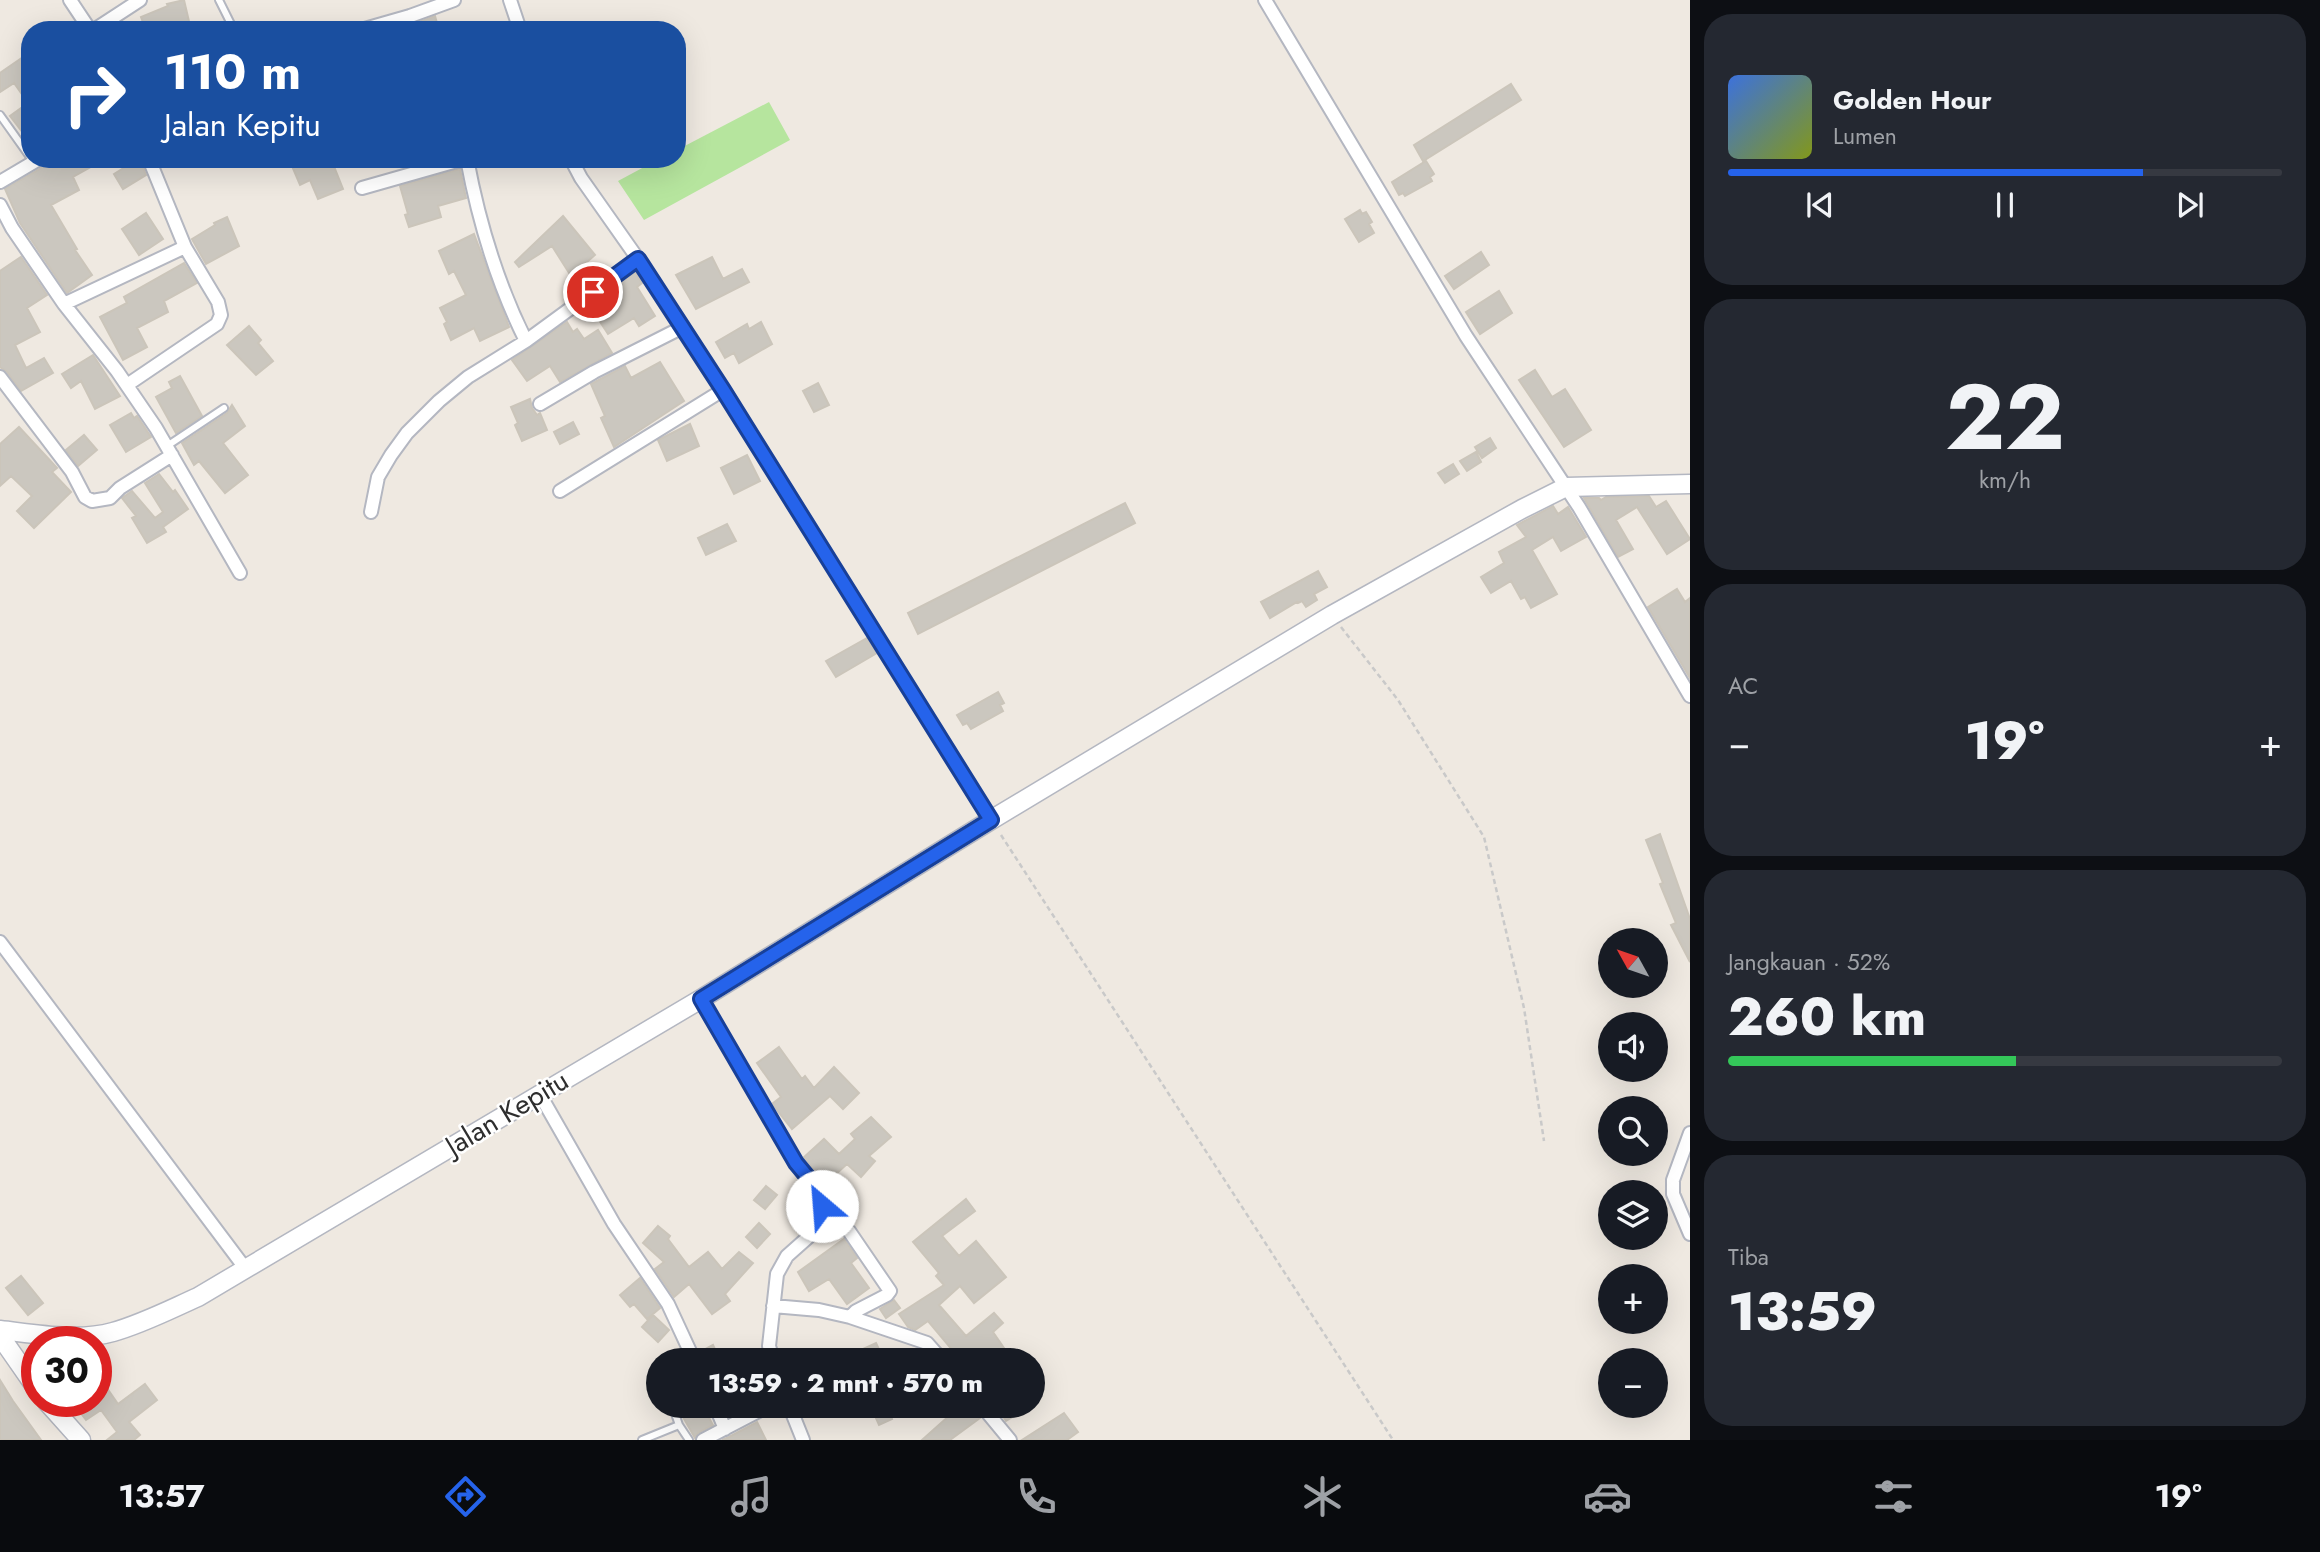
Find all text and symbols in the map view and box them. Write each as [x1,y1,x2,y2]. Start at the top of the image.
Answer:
text: 110 m [164,37,301,107]
icon: right [49,49,140,140]
text: Golden Hour [1833,81,1992,119]
text: Jalan Kepitu [164,102,321,148]
text: Lumen [1833,119,1897,153]
icon: previous [1801,186,1839,224]
icon: pause [1986,186,2024,224]
icon: next [2171,186,2209,224]
pin [563,262,623,322]
icon: arrive [574,273,612,311]
text: 22 [1945,352,2065,483]
text: km/h [1979,463,2031,497]
text: AC [1728,669,1758,703]
text: 19° [1965,703,2044,779]
text: − [1728,715,1750,770]
text: + [2259,715,2282,770]
north arrow [1598,928,1668,998]
map controls [1598,928,1668,1418]
text: Jangkauan · 52% [1728,945,1890,979]
text: 260 km [1728,979,1926,1055]
button: sound [1598,1012,1668,1082]
street label: Jalan Kepitu [434,1060,576,1168]
button: search [1598,1096,1668,1166]
position arrow [785,1169,859,1243]
button: layers [1598,1180,1668,1250]
text: Tiba [1728,1240,1769,1274]
button: + [1598,1264,1668,1334]
text: 13:59 [1728,1274,1877,1350]
speed limit sign: 30 [21,1326,112,1417]
button: − [1598,1348,1668,1418]
text: 13:59 · 2 mnt · 570 m [708,1364,983,1402]
icon: directions [441,1472,490,1521]
icon: music [727,1472,776,1521]
icon: phone [1012,1472,1061,1521]
icon: climate [1298,1472,1347,1521]
icon: car [1583,1472,1632,1521]
icon: filters [1869,1472,1918,1521]
text: 13:57 [118,1473,205,1519]
text: 19° [2155,1473,2202,1519]

